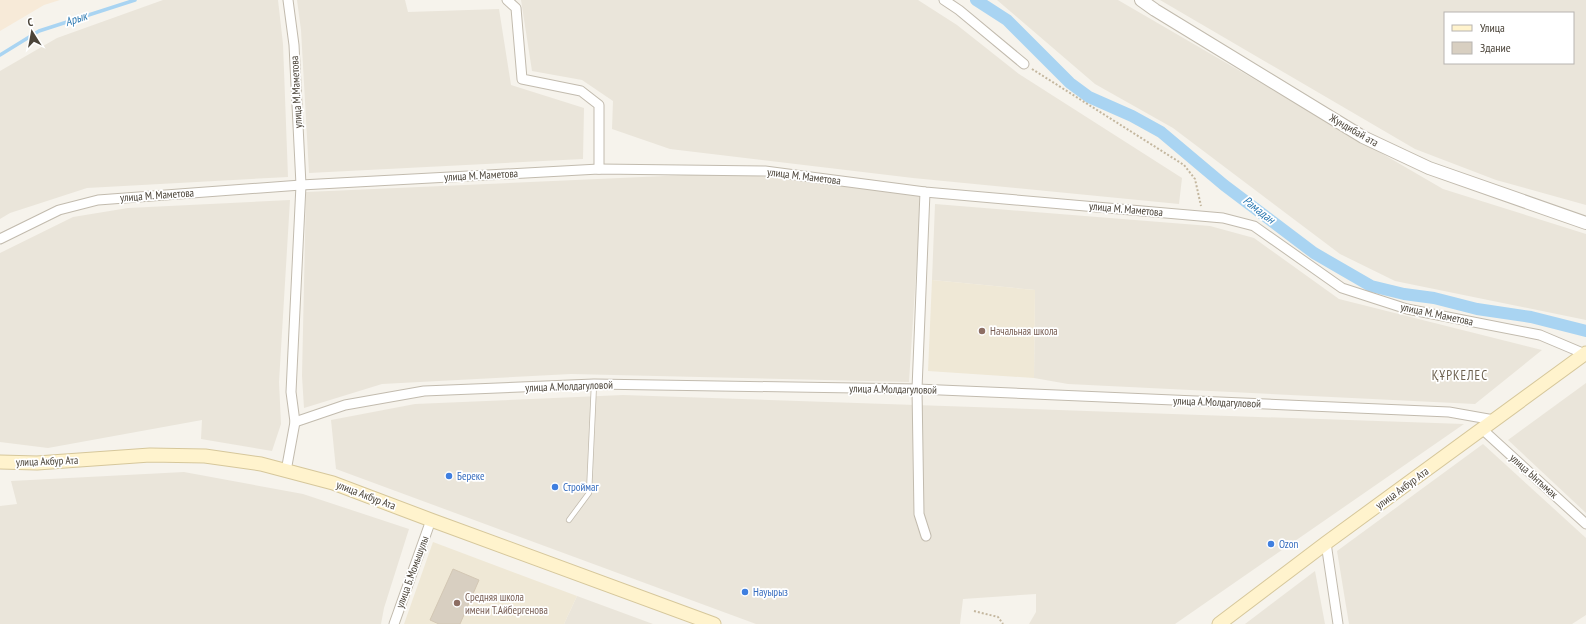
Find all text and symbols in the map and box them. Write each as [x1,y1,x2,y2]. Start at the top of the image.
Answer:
water label: Арык [63,8,90,29]
north arrow [12,12,52,52]
legend [1444,12,1574,64]
text: С [26,15,34,30]
text: Улица [1480,20,1505,35]
text: Здание [1480,40,1511,55]
street label: улица М.Маметова [287,55,305,129]
street label: Жундибай ата [1326,110,1381,150]
street label: улица М. Маметова [766,165,842,187]
street label: улица М. Маметова [444,166,518,184]
street label: улица М. Маметова [120,185,194,205]
water label: Рамадан [1240,193,1280,228]
street label: улица М. Маметова [1088,199,1164,219]
street label: улица М. Маметова [1399,299,1475,329]
place label: Начальная школа [990,324,1058,338]
marker: Начальная школа [977,326,987,336]
district label: ҚҰРКЕЛЕС [1432,367,1488,384]
street label: улица А.Молдагуловой [525,377,613,395]
street label: улица А.Молдагуловой [849,381,937,397]
street label: улица А.Молдагуловой [1173,393,1261,411]
street label: улица Ынтымак [1507,451,1562,502]
street label: улица Акбур Ата [16,453,78,469]
street label: улица Акбур Ата [1373,464,1431,512]
place label: Береке [457,469,485,483]
marker: Береке [444,471,454,481]
street label: улица Акбур Ата [334,477,398,513]
place label: Строймаг [563,480,600,494]
marker: Строймаг [550,482,560,492]
street label: улица Б.Момышулы [392,534,432,610]
place label: Ozon [1279,537,1298,551]
marker: Ozon [1266,539,1276,549]
place label: Науырыз [753,585,788,599]
marker: Науырыз [740,587,750,597]
place label: Средняя школа имени Т.Айбергенова [465,590,548,617]
marker: Средняя школа имени Т.Айбергенова [452,598,462,608]

